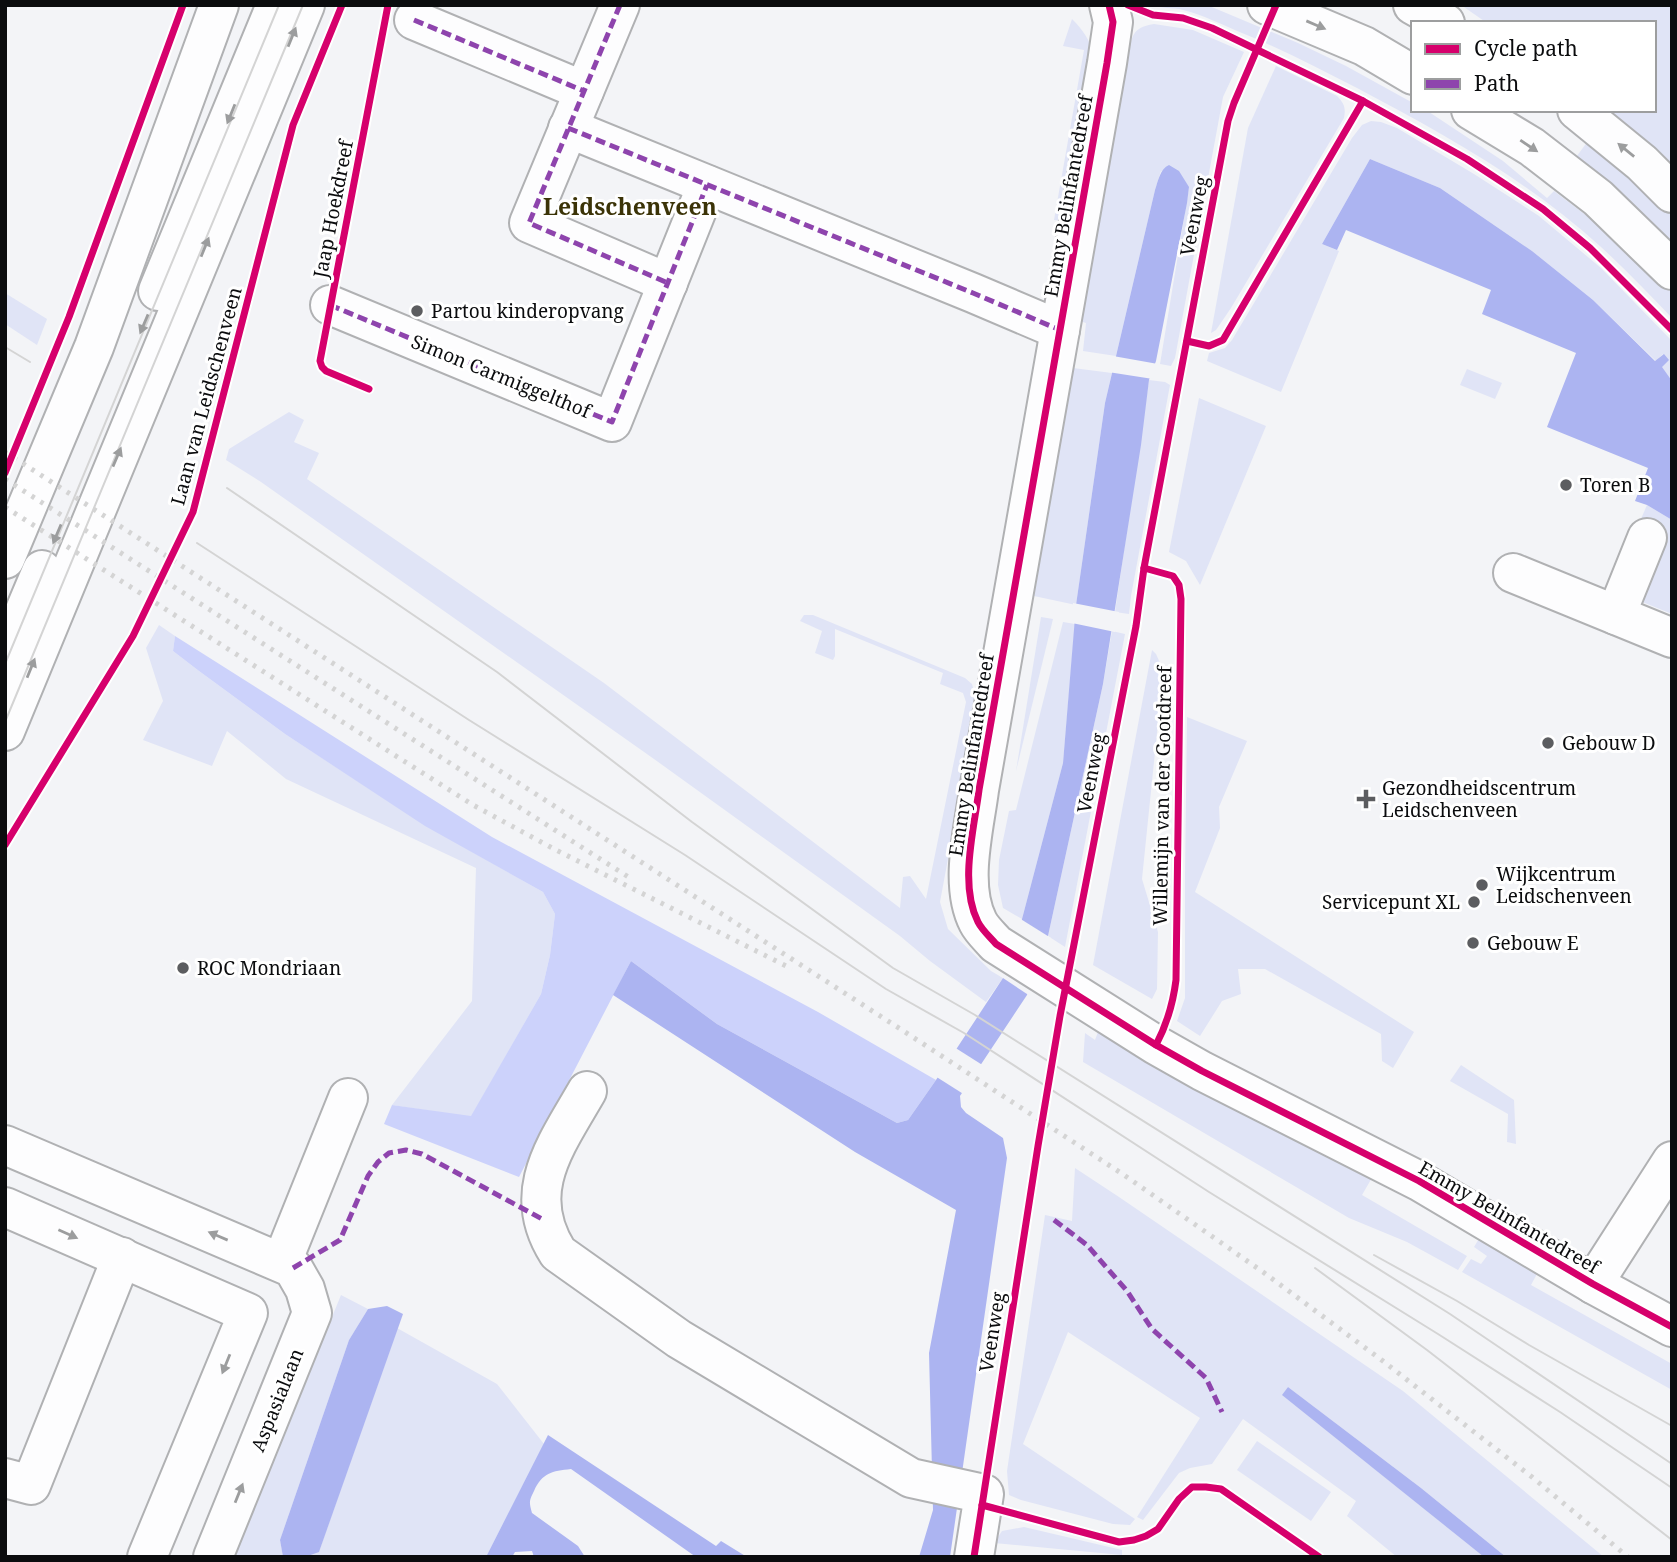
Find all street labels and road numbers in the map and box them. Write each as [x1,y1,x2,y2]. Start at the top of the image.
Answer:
street label: Emmy Belinfantedreef [1037,91,1099,299]
street label: Jaap Hoekdreef [307,136,359,281]
street label: Veenweg [1174,174,1214,258]
street label: Laan van Leidschenveen [164,284,248,508]
street label: Simon Carmiggelthof [408,328,596,425]
street label: Emmy Belinfantedreef [942,650,1000,858]
street label: Willemijn van der Gootdreef [1147,664,1177,926]
street label: Veenweg [1071,731,1111,815]
street label: Emmy Belinfantedreef [1414,1155,1606,1280]
street label: Veenweg [973,1290,1011,1374]
street label: Aspasialaan [244,1344,310,1456]

